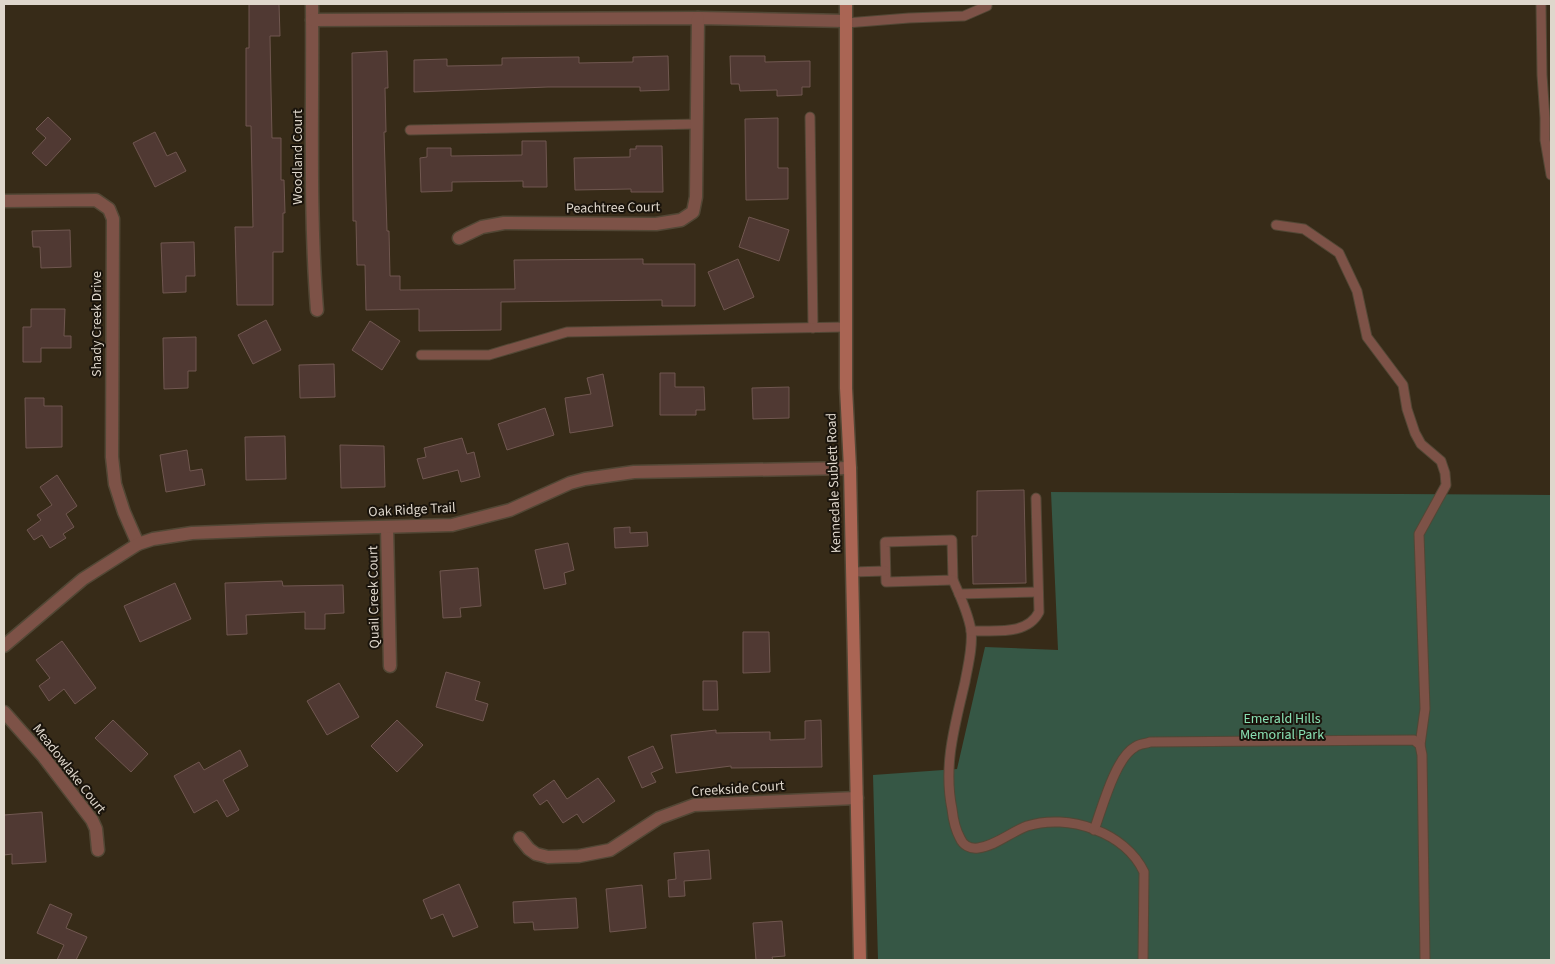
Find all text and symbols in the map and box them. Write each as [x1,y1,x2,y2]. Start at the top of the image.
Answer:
street label: Woodland Court [288,109,308,205]
street label: Peachtree Court [566,197,661,219]
street label: Shady Creek Drive [87,271,107,377]
street label: Kennedale Sublett Road [822,412,846,554]
street label: Oak Ridge Trail [368,498,457,522]
street label: Quail Creek Court [363,545,385,649]
park label: Emerald Hills Memorial Park [1240,709,1324,745]
street label: Meadowlake Court [28,720,111,818]
street label: Creekside Court [691,776,785,802]

